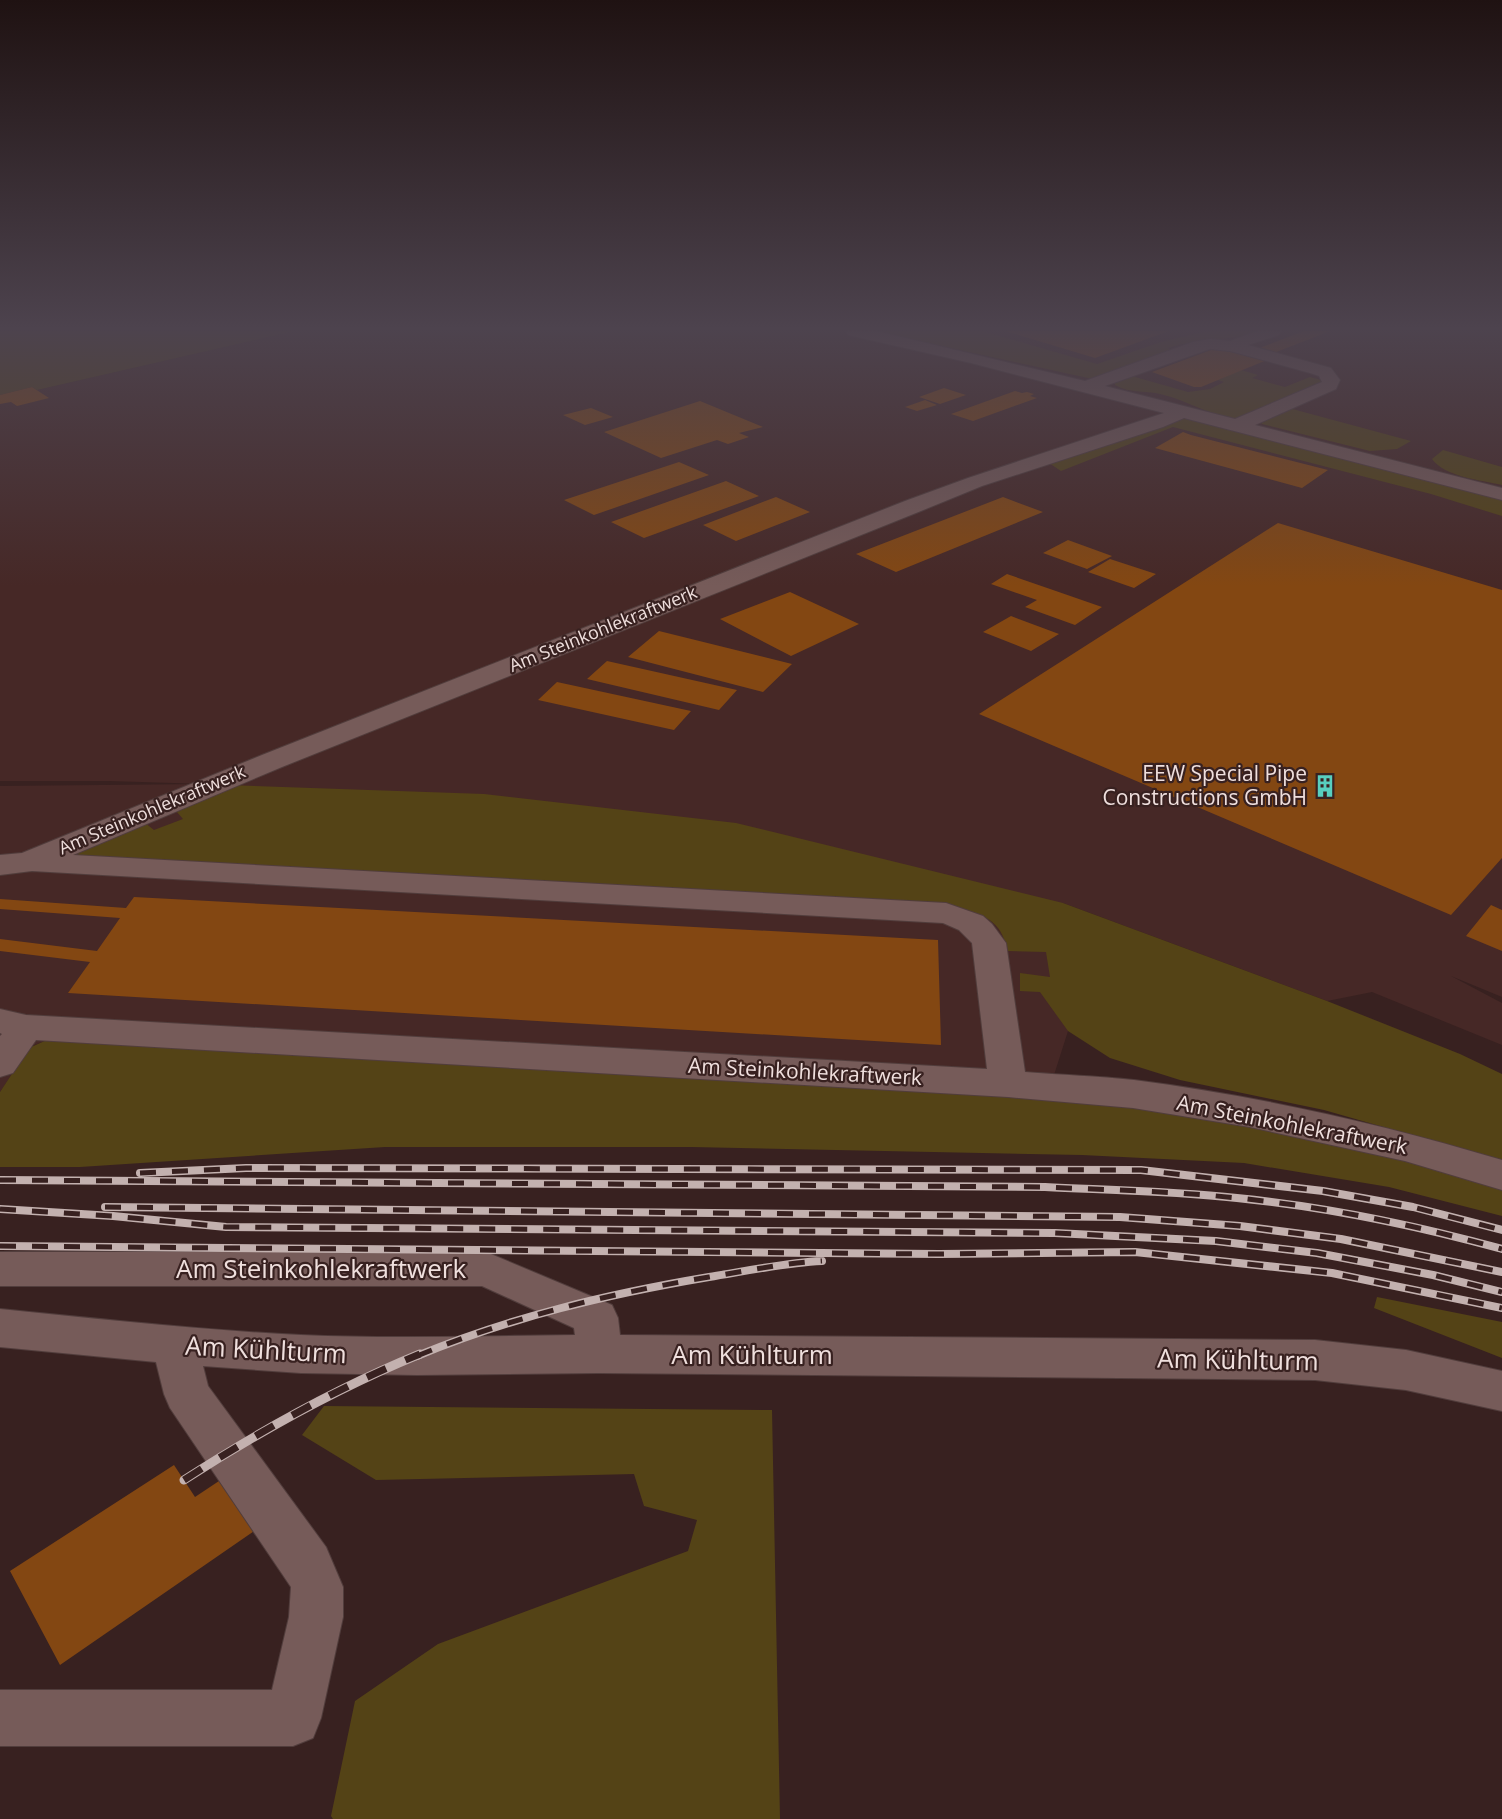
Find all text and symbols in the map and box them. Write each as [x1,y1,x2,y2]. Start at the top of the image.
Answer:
street label: Am Steinkohlekraftwerk [505,579,701,677]
street label: Am Steinkohlekraftwerk [54,759,249,859]
place label: EEW Special Pipe Constructions GmbH [1102,759,1307,811]
building icon: EEW Special Pipe Constructions GmbH [1312,773,1338,799]
street label: Am Steinkohlekraftwerk [687,1051,923,1091]
street label: Am Steinkohlekraftwerk [1175,1088,1410,1160]
street label: Am Steinkohlekraftwerk [176,1250,466,1286]
street label: Am Kühlturm [184,1327,348,1371]
street label: Am Kühlturm [671,1336,833,1372]
street label: Am Kühlturm [1157,1340,1319,1378]

